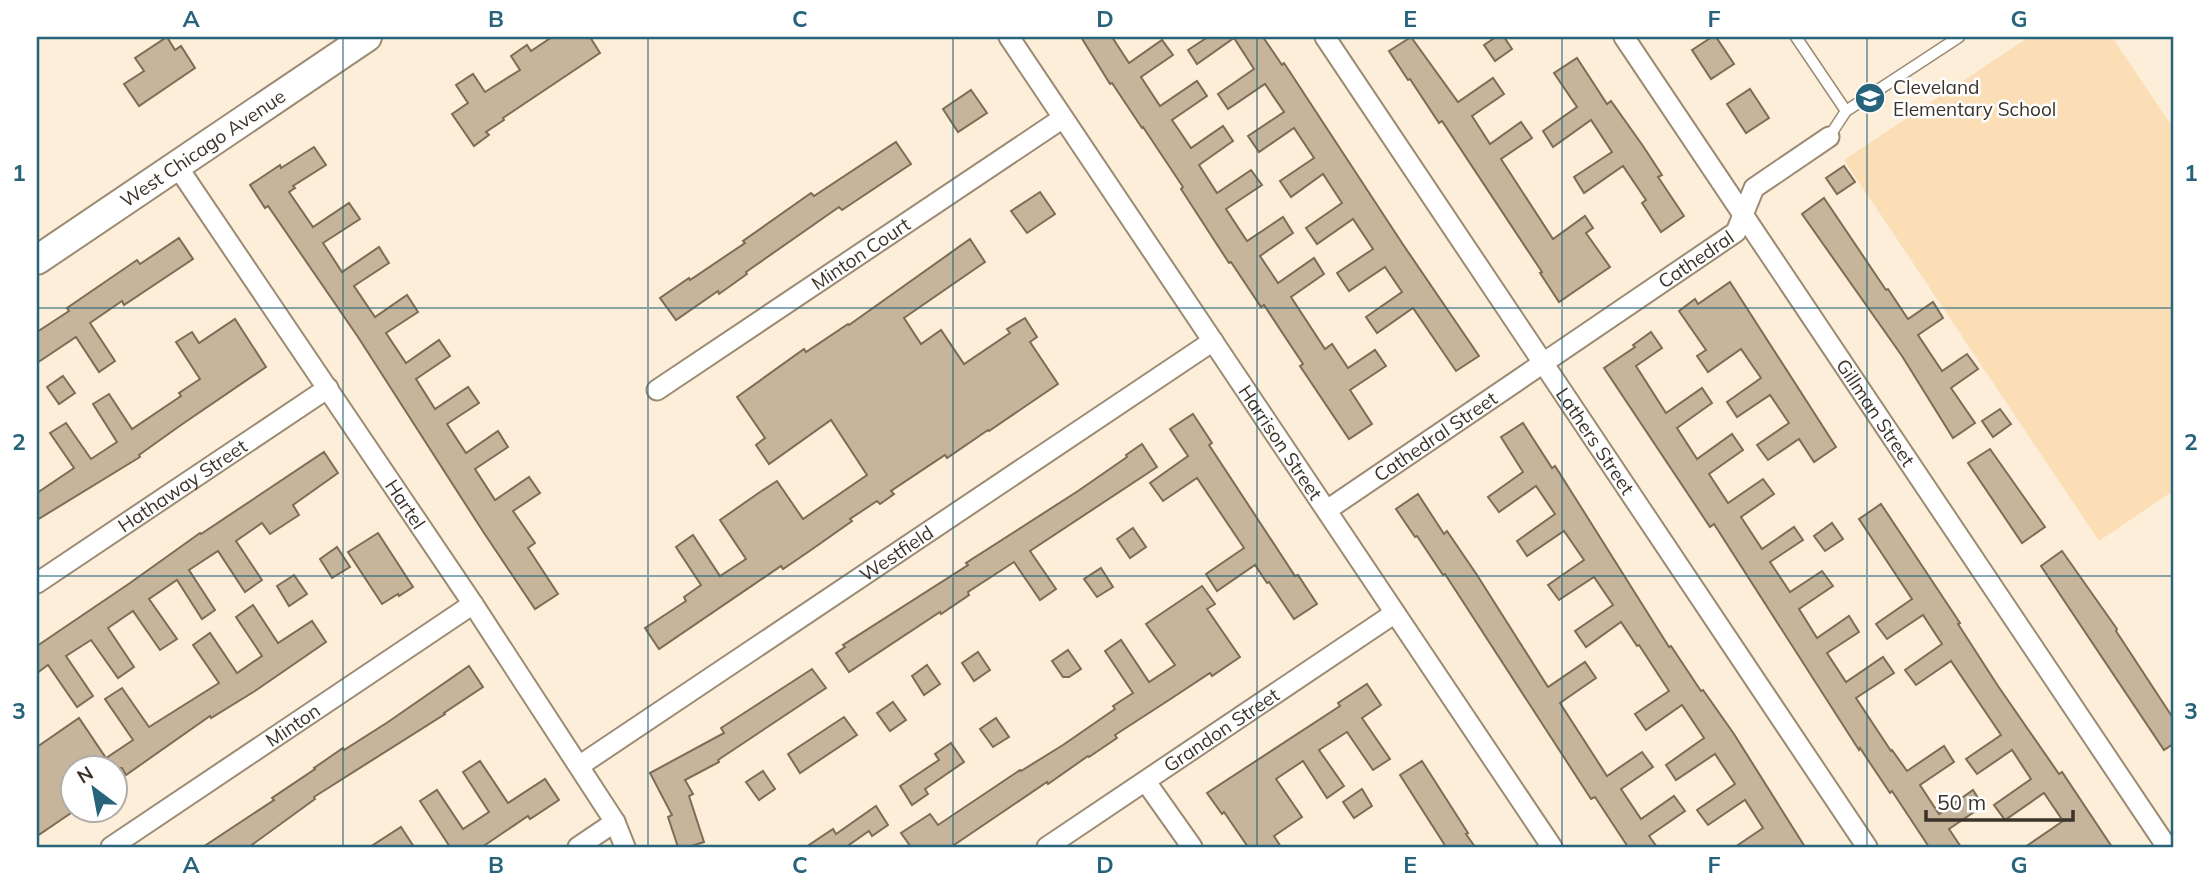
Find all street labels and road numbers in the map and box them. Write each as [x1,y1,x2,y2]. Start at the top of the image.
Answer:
street label: West Chicago Avenue [116,84,290,212]
street label: Minton Court [807,212,915,295]
street label: Cathedral [1653,225,1738,293]
street label: Gillman Street [1831,354,1920,471]
street label: Harrison Street [1234,380,1328,505]
street label: Lathers Street [1551,383,1640,499]
street label: Cathedral Street [1369,386,1502,487]
street label: Hathaway Street [113,434,252,537]
street label: Hartel [380,475,431,533]
street label: Westfield [855,520,938,587]
street label: Grandon Street [1159,682,1284,777]
street label: Minton [261,698,325,752]

